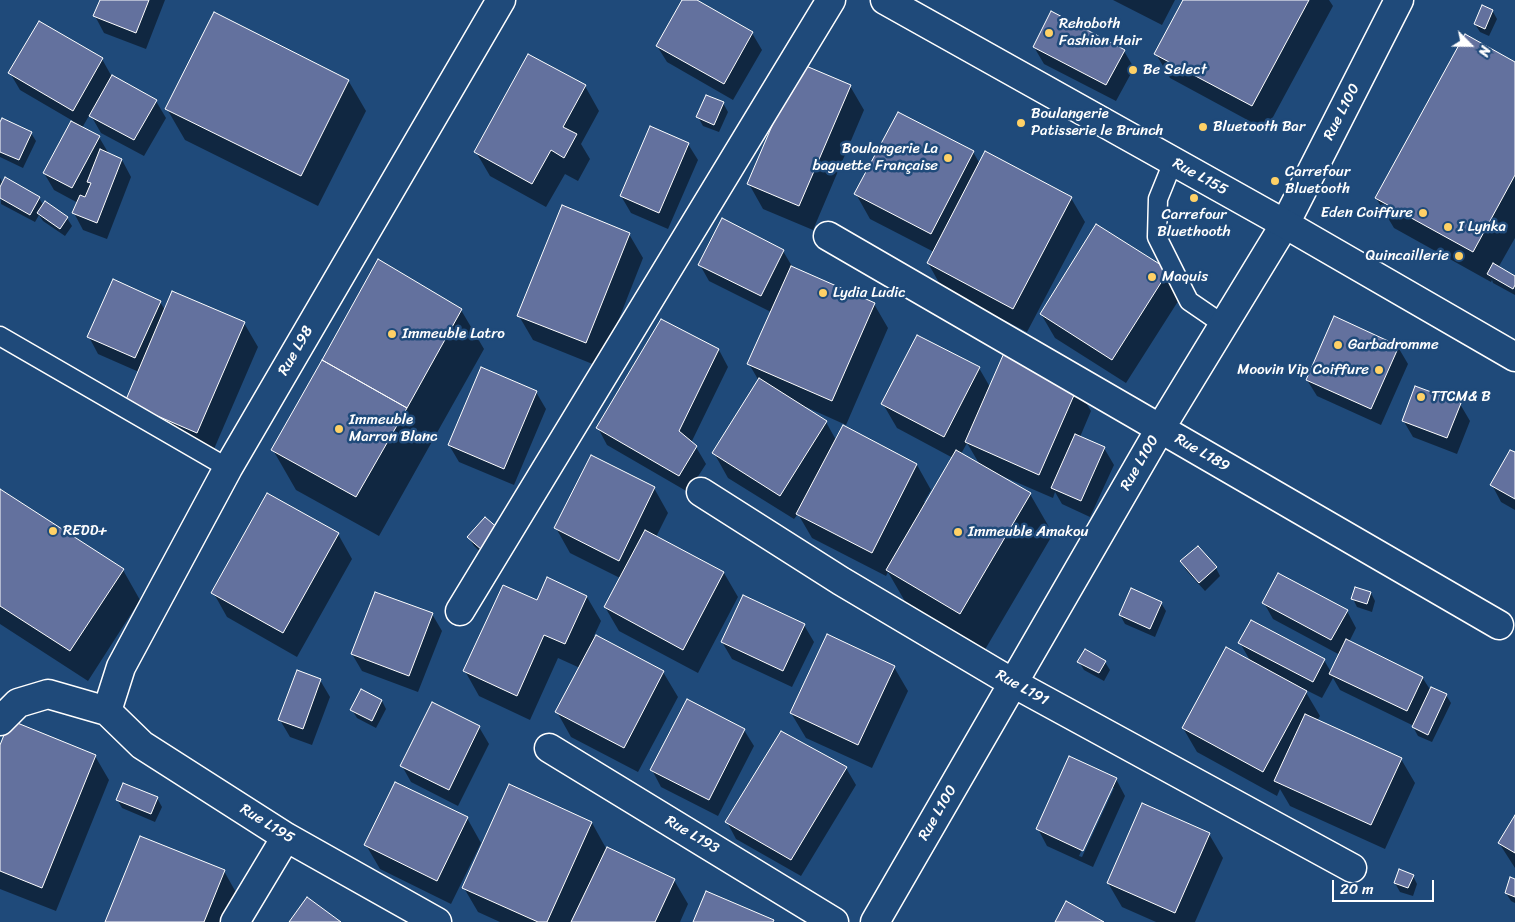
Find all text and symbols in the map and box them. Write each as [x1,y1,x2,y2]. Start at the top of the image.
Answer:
place label: Rehoboth Fashion Hair [1059,15,1142,50]
north arrow [1445,20,1495,70]
marker: Rehoboth Fashion Hair [1043,27,1055,39]
text: N [1471,42,1498,60]
place label: Be Select [1143,61,1207,79]
marker: Be Select [1127,64,1139,76]
street label: Rue L100 [1320,81,1364,143]
place label: Boulangerie Patisserie le Brunch [1031,105,1163,140]
marker: Boulangerie Patisserie le Brunch [1015,117,1027,129]
place label: Bluetooth Bar [1213,118,1305,136]
marker: Bluetooth Bar [1197,121,1209,133]
place label: Boulangerie La baguette Française [812,140,938,175]
marker: Boulangerie La baguette Française [942,152,954,164]
street label: Rue L155 [1169,154,1231,200]
place label: Carrefour Bluetooth [1285,163,1350,198]
marker: Carrefour Bluetooth [1269,175,1281,187]
marker: Carrefour Bluethooth [1188,192,1200,204]
place label: Eden Coiffure [1321,204,1413,222]
place label: Carrefour Bluethooth [1157,206,1231,241]
marker: Eden Coiffure [1417,207,1429,219]
place label: I Lynka [1458,218,1506,236]
marker: I Lynka [1442,221,1454,233]
place label: Quincaillerie [1366,247,1449,265]
marker: Quincaillerie [1453,250,1465,262]
place label: Maquis [1162,268,1208,286]
marker: Maquis [1146,271,1158,283]
place label: Lydia Ludic [833,284,906,302]
marker: Lydia Ludic [817,287,829,299]
street label: Rue L98 [275,323,317,379]
place label: Immeuble Latro [402,325,505,343]
marker: Immeuble Latro [386,328,398,340]
place label: Garbadromme [1348,336,1439,354]
marker: Garbadromme [1332,339,1344,351]
place label: Moovin Vip Coiffure [1237,361,1369,379]
marker: Moovin Vip Coiffure [1373,364,1385,376]
place label: TTCM& B [1431,388,1491,406]
marker: TTCM& B [1415,391,1427,403]
place label: Immeuble Marron Blanc [349,411,438,446]
marker: Immeuble Marron Blanc [333,423,345,435]
street label: Rue L189 [1171,430,1233,476]
street label: Rue L100 [1117,432,1163,494]
place label: REDD+ [63,522,108,540]
place label: Immeuble Amakou [968,523,1089,541]
marker: REDD+ [47,525,59,537]
marker: Immeuble Amakou [952,526,964,538]
street label: Rue L191 [992,666,1052,710]
street label: Rue L100 [915,782,961,844]
street label: Rue L195 [237,800,297,848]
street label: Rue L193 [662,812,722,858]
scale bar [1335,870,1438,902]
text: 20 m [1340,876,1374,902]

